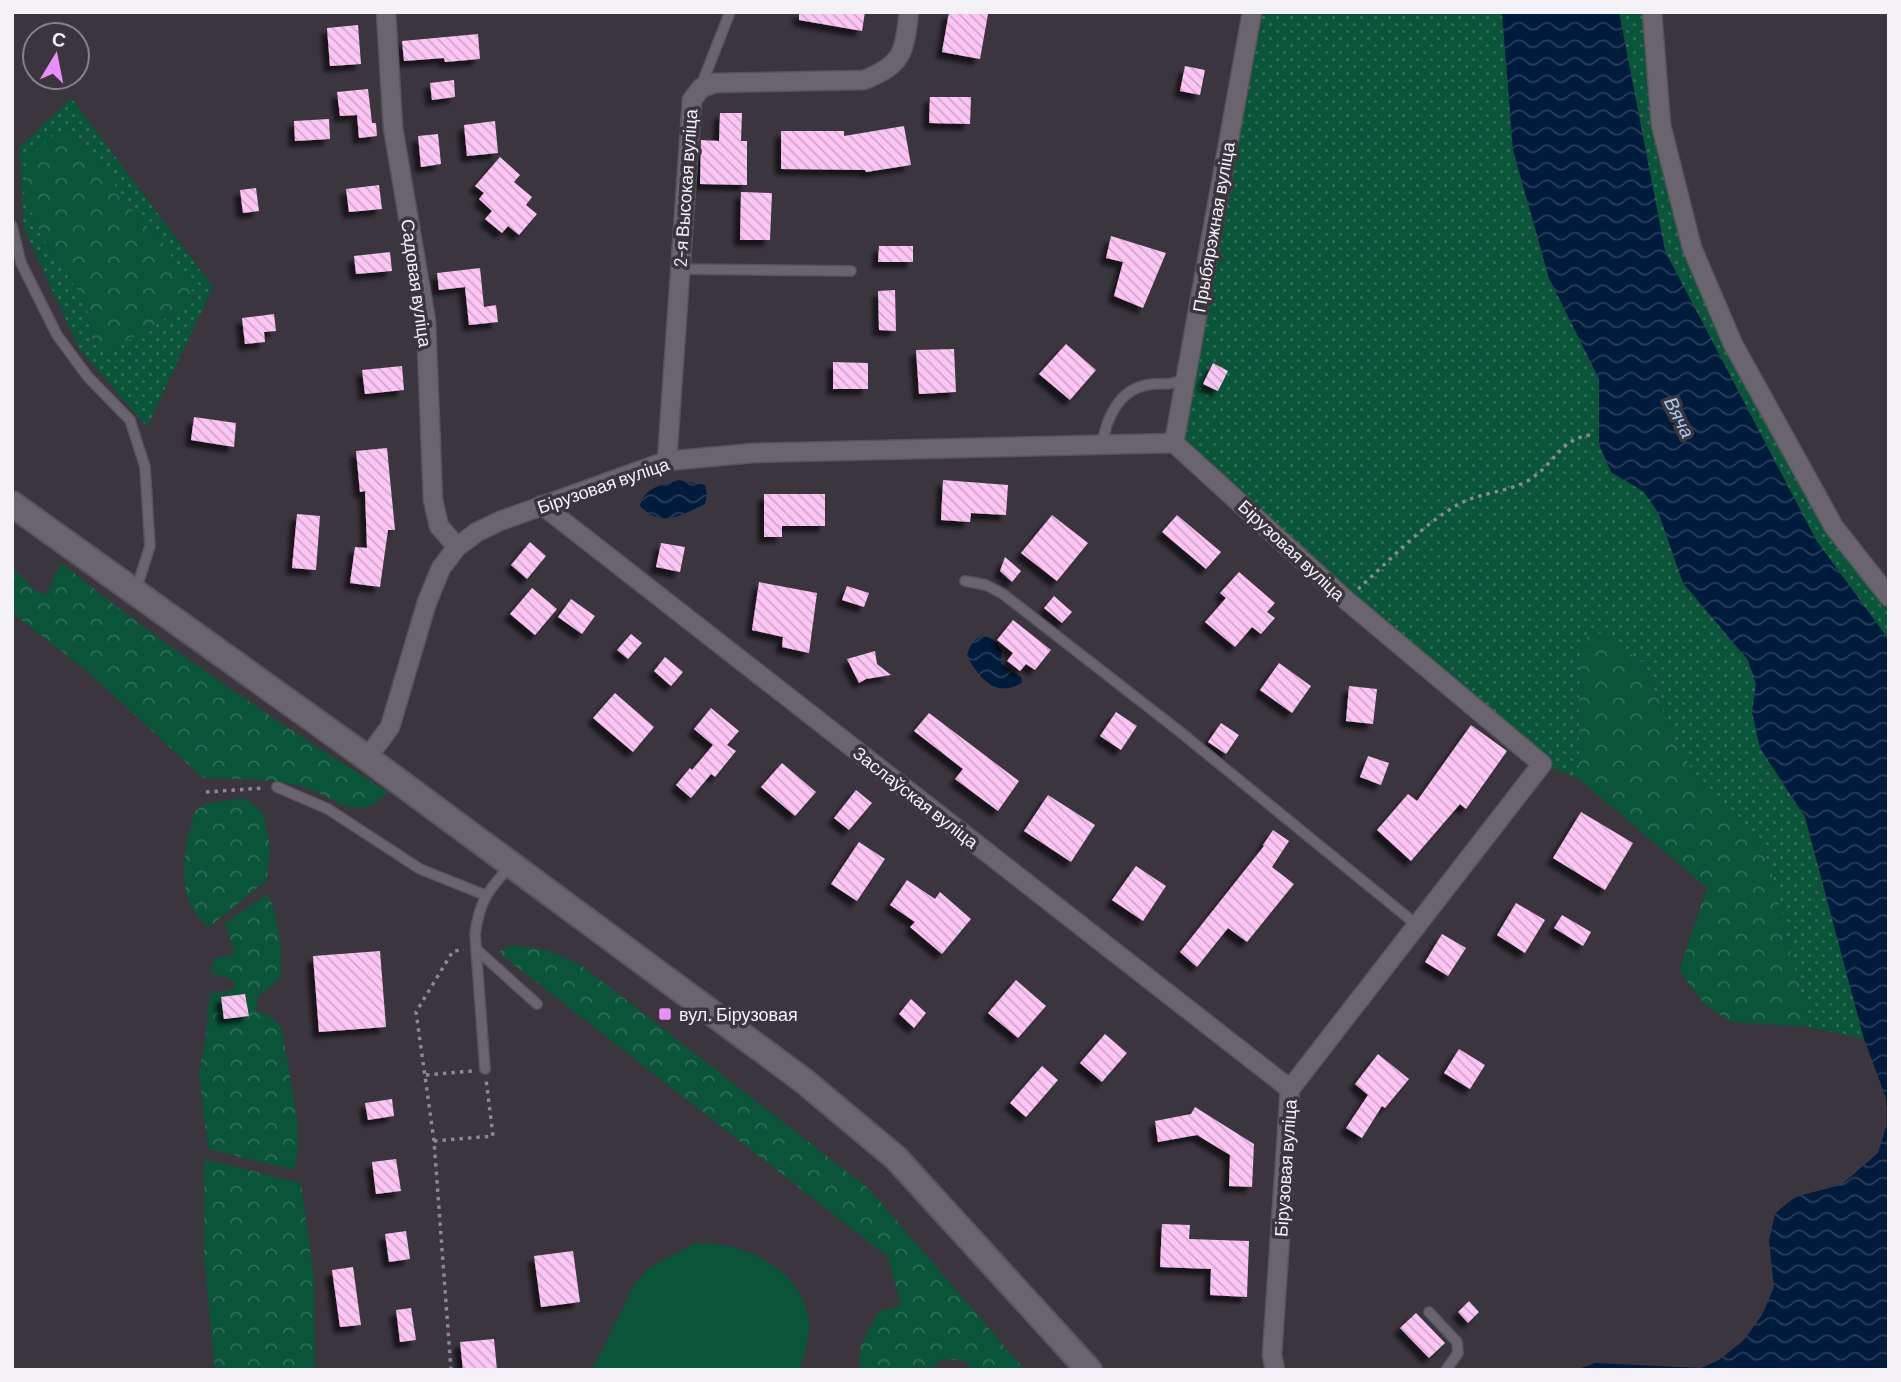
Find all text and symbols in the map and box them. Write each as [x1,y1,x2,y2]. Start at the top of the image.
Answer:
north arrow [21,21,91,91]
text: С [50,26,68,51]
street label: 2-я Высокая вуліца [668,107,702,268]
street label: Прыбярэжная вуліца [1187,139,1239,314]
street label: Садовая вуліца [397,218,437,349]
water label: Вяча [1660,393,1700,441]
street label: Бірузовая вуліца [534,452,673,518]
street label: Бірузовая вуліца [1234,495,1351,606]
street label: Заслаўская вуліца [849,741,984,853]
place label: вул. Бірузовая [679,1003,798,1025]
marker: вул. Бірузовая [657,1006,673,1022]
street label: Бірузовая вуліца [1269,1097,1301,1238]

